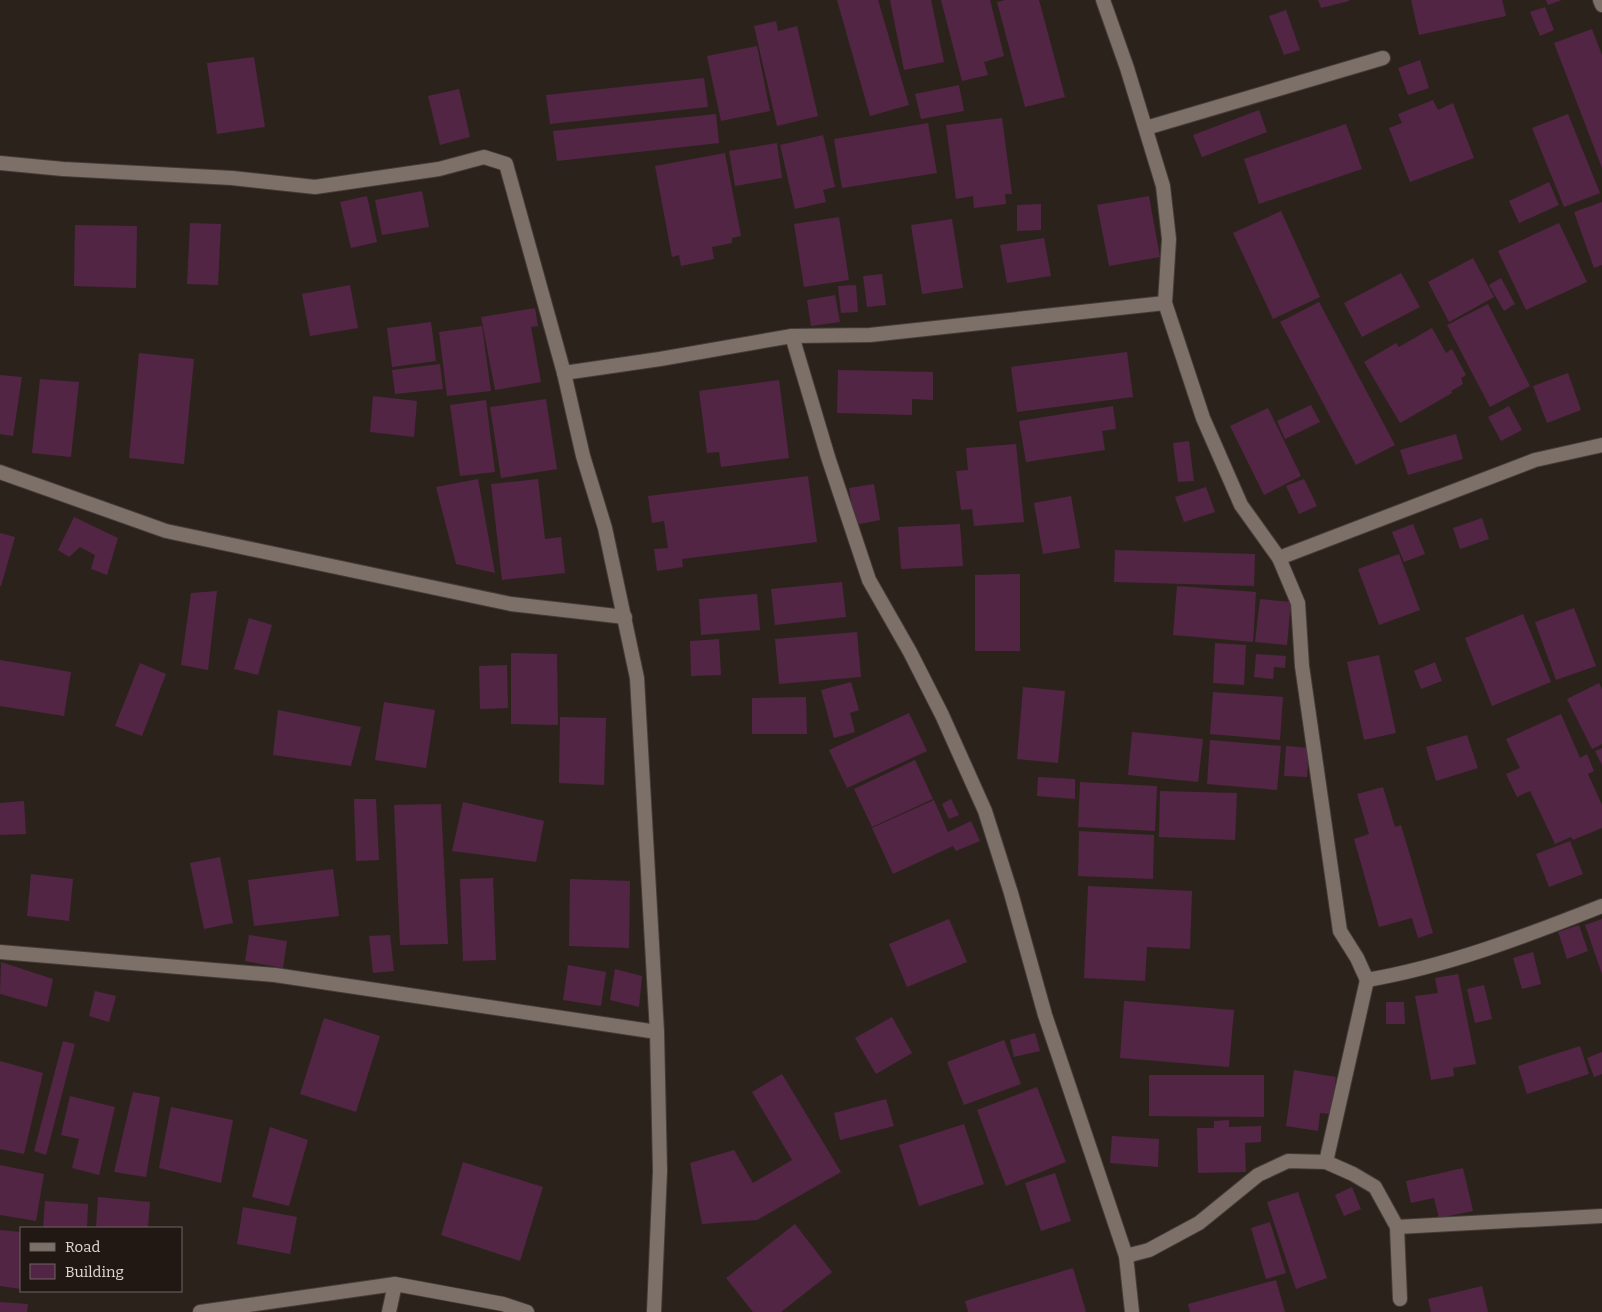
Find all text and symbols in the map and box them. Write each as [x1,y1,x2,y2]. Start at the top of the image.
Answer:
legend [20,1227,182,1292]
text: Road [65,1238,100,1256]
text: Building [65,1263,124,1281]

